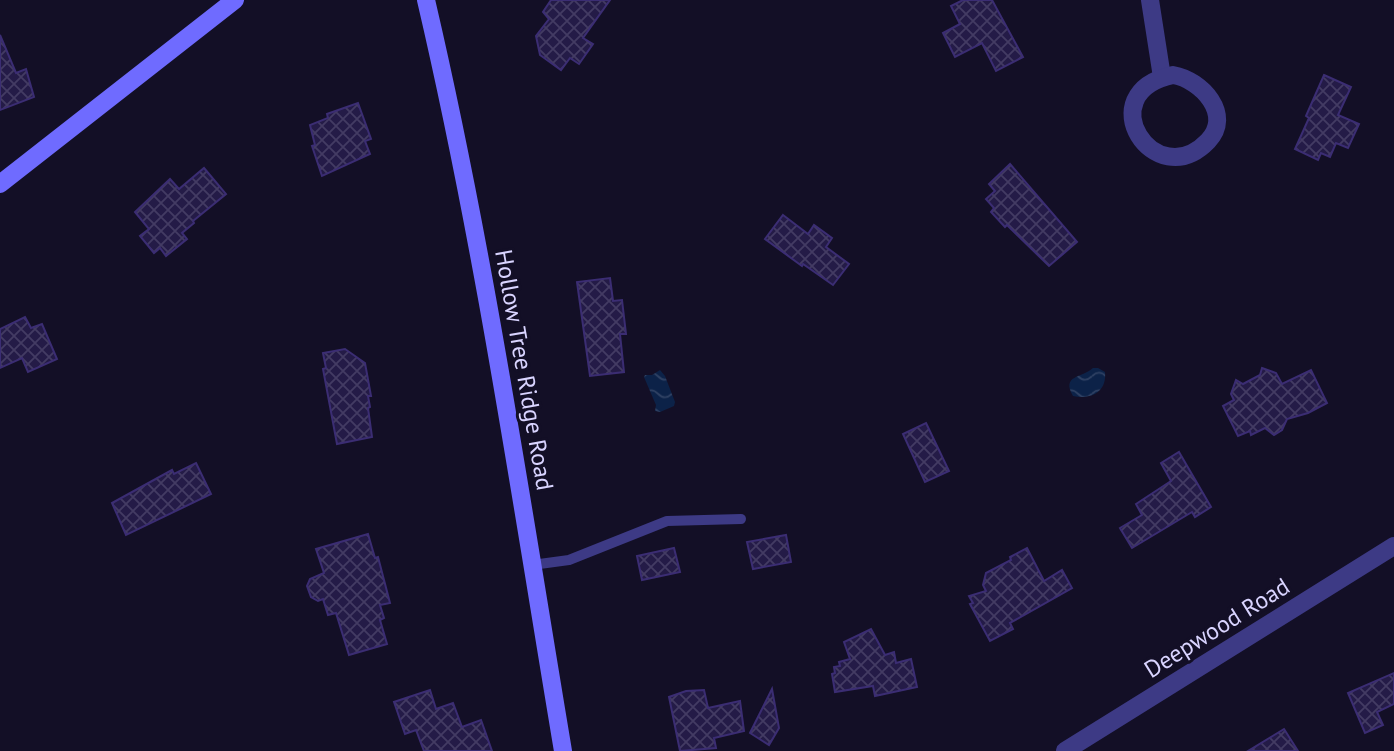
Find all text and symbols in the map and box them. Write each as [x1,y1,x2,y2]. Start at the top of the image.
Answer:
street label: Hollow Tree Ridge Road [488,247,561,493]
street label: Deepwood Road [1138,571,1295,685]

